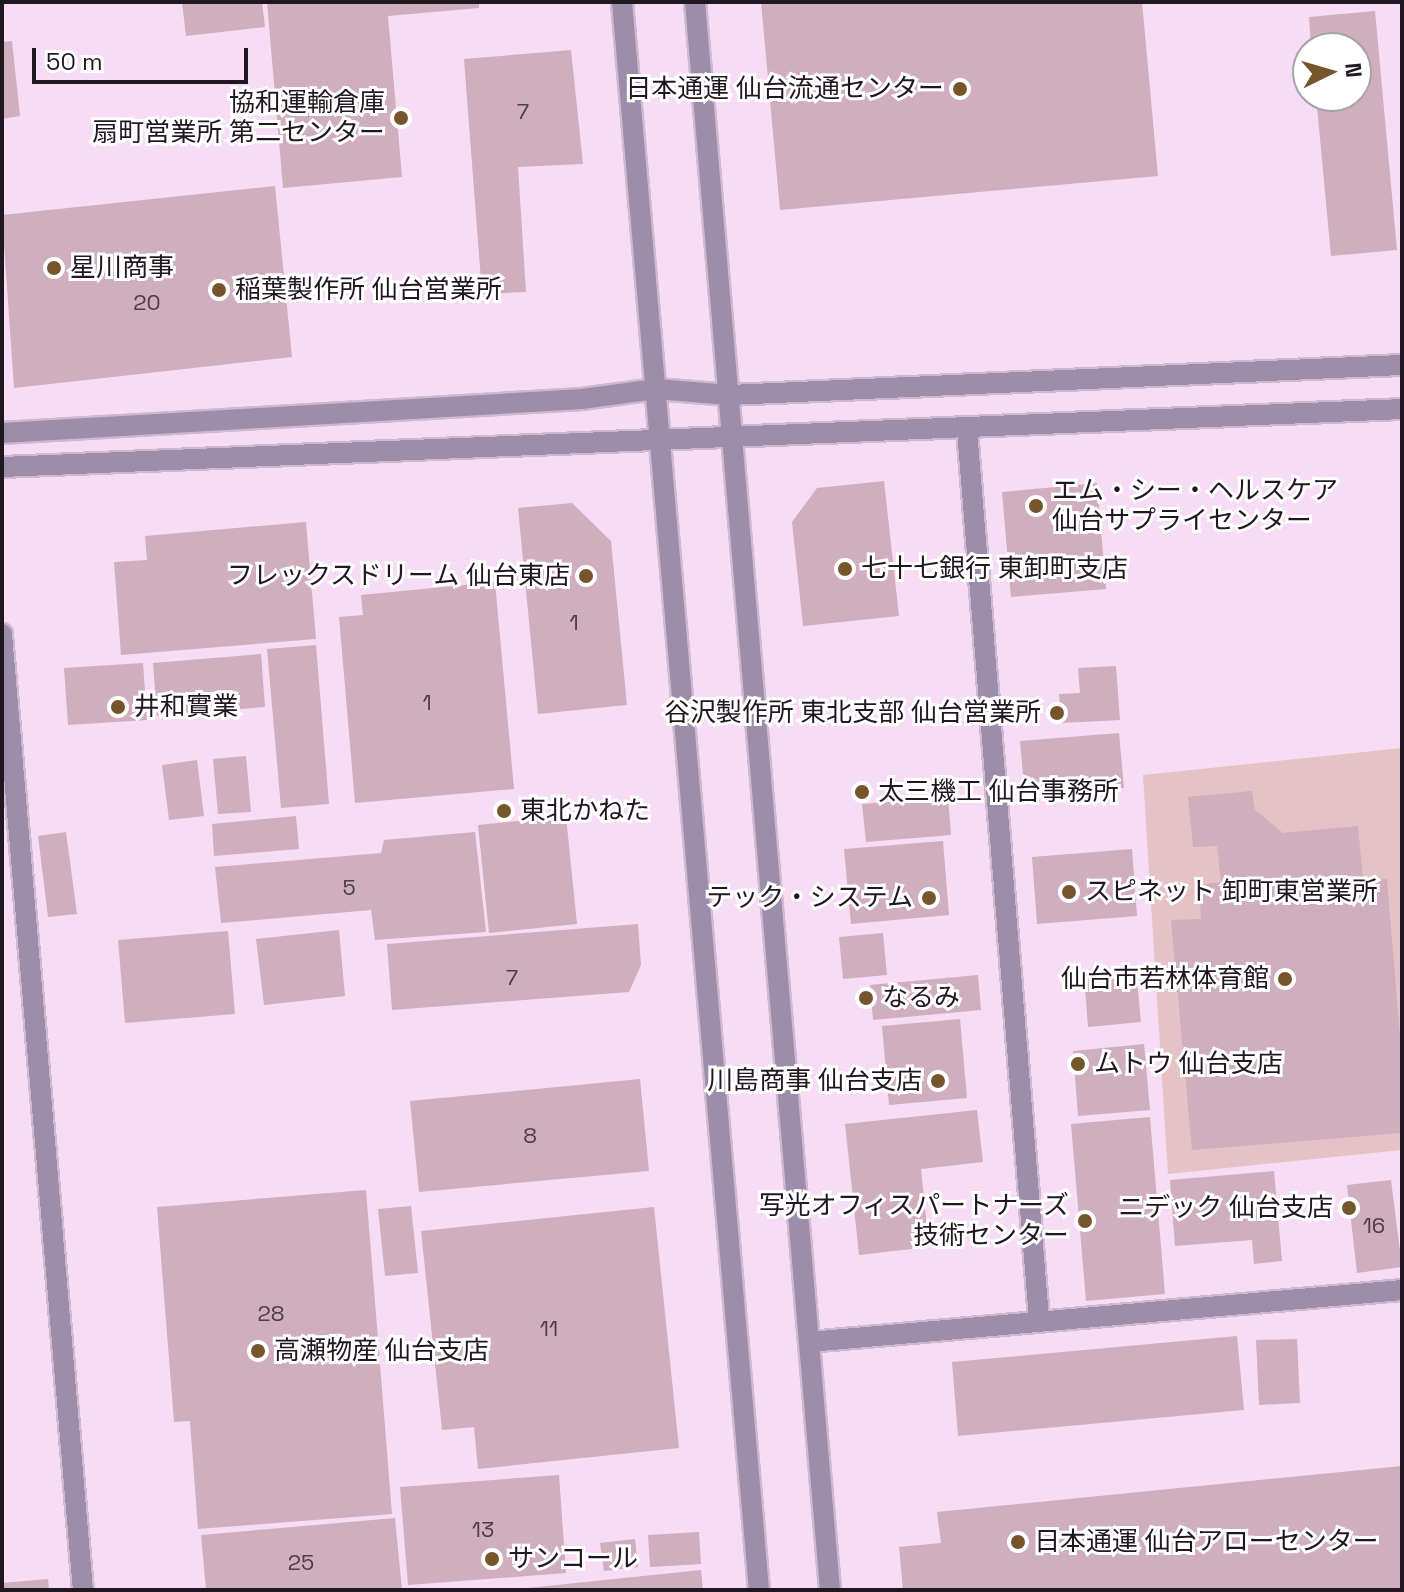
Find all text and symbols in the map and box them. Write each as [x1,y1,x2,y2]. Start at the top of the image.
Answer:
scale bar [36,32,252,82]
north arrow [1292,32,1372,112]
text: 50 m [46,46,103,77]
text: N [1339,62,1369,79]
place label: 日本通運 仙台流通センター [625,73,944,105]
marker: 日本通運 仙台流通センター [951,80,969,98]
place label: 協和運輸倉庫 扇町営業所 第二センター [92,87,385,148]
house number: 7 [517,99,529,125]
marker: 協和運輸倉庫 扇町営業所 第二センター [392,109,410,127]
place label: 星川商事 [70,252,174,284]
marker: 星川商事 [45,259,63,277]
place label: 稲葉製作所 仙台営業所 [235,274,502,306]
marker: 稲葉製作所 仙台営業所 [210,281,228,299]
house number: 20 [133,290,161,316]
place label: エム・シー・ヘルスケア 仙台サプライセンター [1052,475,1338,536]
marker: エム・シー・ヘルスケア 仙台サプライセンター [1027,497,1045,515]
place label: 七十七銀行 東卸町支店 [861,553,1128,585]
place label: フレックスドリーム 仙台東店 [225,560,570,592]
marker: 七十七銀行 東卸町支店 [836,560,854,578]
marker: フレックスドリーム 仙台東店 [577,567,595,585]
house number: 1 [569,610,579,636]
house number: 1 [422,690,432,716]
place label: 井和實業 [134,691,238,723]
place label: 谷沢製作所 東北支部 仙台営業所 [664,697,1041,729]
marker: 井和實業 [109,698,127,716]
marker: 谷沢製作所 東北支部 仙台営業所 [1048,704,1066,722]
place label: 太三機工 仙台事務所 [878,776,1119,808]
marker: 太三機工 仙台事務所 [853,783,871,801]
place label: 東北かねた [520,795,650,827]
marker: 東北かねた [495,802,513,820]
house number: 5 [342,875,356,901]
place label: スピネット 卸町東営業所 [1085,876,1378,908]
place label: テック・システム [706,882,913,914]
marker: スピネット 卸町東営業所 [1060,883,1078,901]
marker: テック・システム [920,889,938,907]
place label: 仙台市若林体育館 [1061,963,1269,995]
house number: 7 [506,965,518,991]
marker: 仙台市若林体育館 [1276,970,1294,988]
place label: なるみ [882,982,960,1014]
marker: なるみ [857,989,875,1007]
place label: ムトウ 仙台支店 [1094,1048,1283,1080]
marker: ムトウ 仙台支店 [1069,1055,1087,1073]
place label: 川島商事 仙台支店 [707,1065,922,1097]
marker: 川島商事 仙台支店 [929,1072,947,1090]
house number: 8 [523,1123,537,1149]
place label: 写光オフィスパートナーズ 技術センター [757,1190,1069,1252]
place label: ニデック 仙台支店 [1118,1192,1333,1224]
marker: ニデック 仙台支店 [1340,1199,1358,1217]
marker: 写光オフィスパートナーズ 技術センター [1076,1212,1094,1230]
house number: 16 [1363,1213,1385,1239]
house number: 28 [258,1301,284,1327]
house number: 11 [540,1316,558,1342]
place label: 高瀬物産 仙台支店 [274,1335,489,1367]
marker: 高瀬物産 仙台支店 [249,1342,267,1360]
house number: 13 [472,1517,494,1543]
place label: 日本通運 仙台アローセンター [1034,1526,1379,1558]
marker: 日本通運 仙台アローセンター [1009,1533,1027,1551]
place label: サンコール [508,1543,638,1575]
house number: 25 [288,1550,314,1576]
marker: サンコール [483,1550,501,1568]

